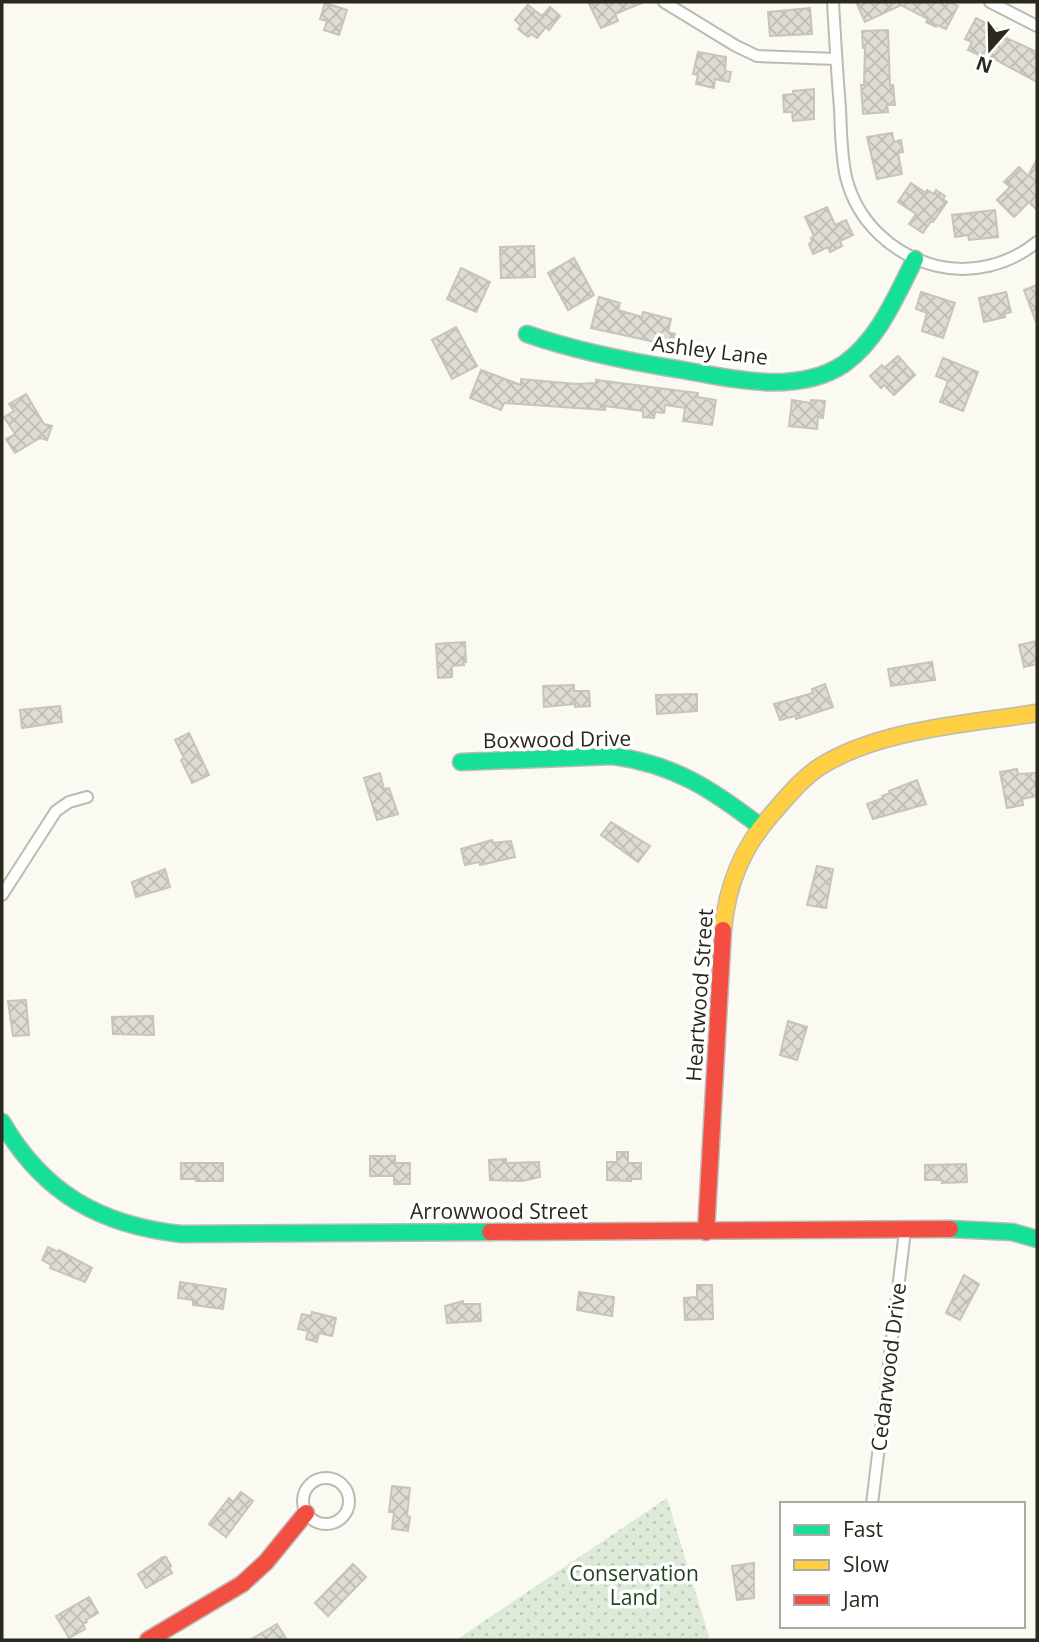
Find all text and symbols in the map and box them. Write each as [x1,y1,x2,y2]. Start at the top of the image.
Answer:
north arrow [955,14,1025,84]
text: N [972,50,996,80]
street label: Ashley Lane [651,329,770,371]
street label: Boxwood Drive [483,724,631,754]
street label: Heartwood Street [679,907,719,1082]
street label: Arrowwood Street [410,1197,588,1225]
street label: Cedarwood Drive [864,1281,912,1453]
legend [780,1502,1025,1628]
text: Fast [843,1515,883,1543]
text: Slow [843,1550,889,1578]
park label: Conservation Land [569,1559,699,1611]
text: Jam [841,1585,880,1613]

